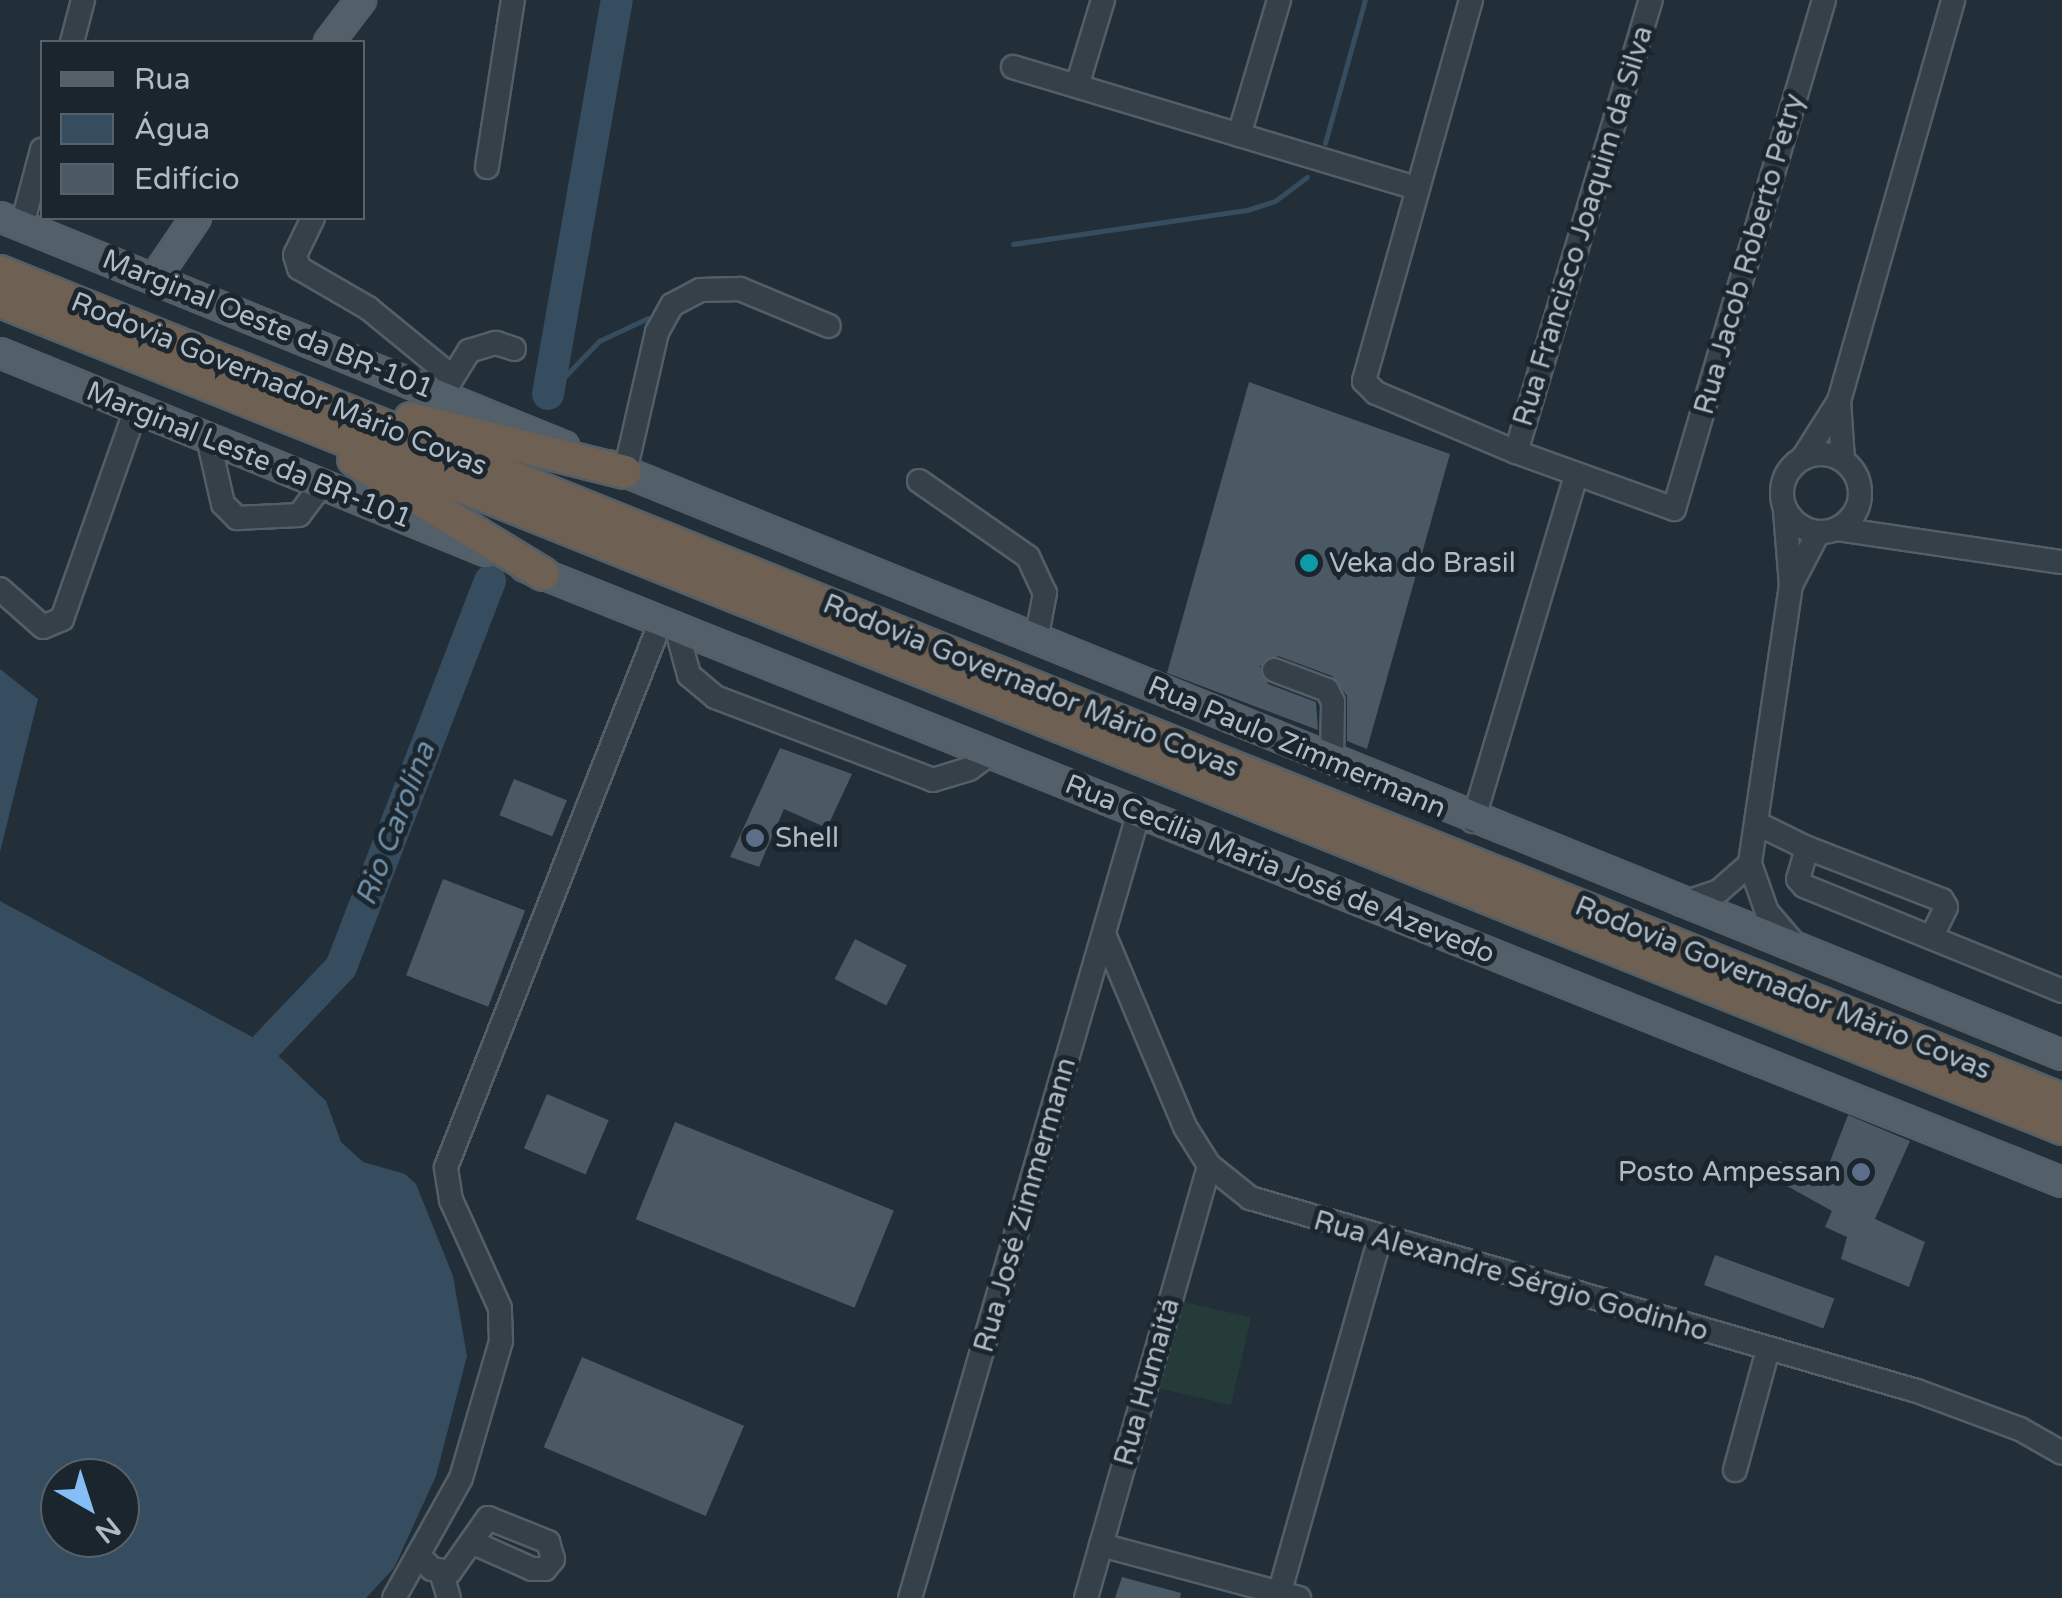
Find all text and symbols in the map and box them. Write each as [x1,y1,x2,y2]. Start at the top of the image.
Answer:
street label: Rua Francisco Joaquim da Silva [1506,22,1660,430]
legend [40,40,365,220]
text: Rua [134,61,191,98]
street label: Rua Jacob Roberto Petry [1687,90,1811,418]
text: Água [134,111,210,148]
text: Edifício [134,161,240,198]
street label: Marginal Oeste da BR-101 [98,242,438,406]
street label: Rodovia Governador Mário Covas [66,285,492,483]
street label: Marginal Leste da BR-101 [81,374,417,536]
place label: Veka do Brasil [1329,546,1516,580]
marker: Veka do Brasil [1298,552,1320,574]
street label: Rodovia Governador Mário Covas [818,587,1244,785]
street label: Rua Paulo Zimmermann [1143,669,1451,825]
water label: Rio Carolina [348,737,444,911]
street label: Rua Cecília Maria José de Azevedo [1060,767,1500,971]
place label: Shell [775,821,839,855]
marker: Shell [744,827,766,849]
street label: Rodovia Governador Mário Covas [1570,889,1996,1087]
street label: Rua José Zimmermann [967,1054,1083,1356]
place label: Posto Ampessan [1618,1155,1841,1189]
marker: Posto Ampessan [1850,1161,1872,1183]
street label: Rua Alexandre Sérgio Godinho [1310,1204,1712,1348]
street label: Rua Humaitá [1107,1294,1187,1470]
north arrow [40,1458,140,1558]
text: N [88,1509,127,1550]

